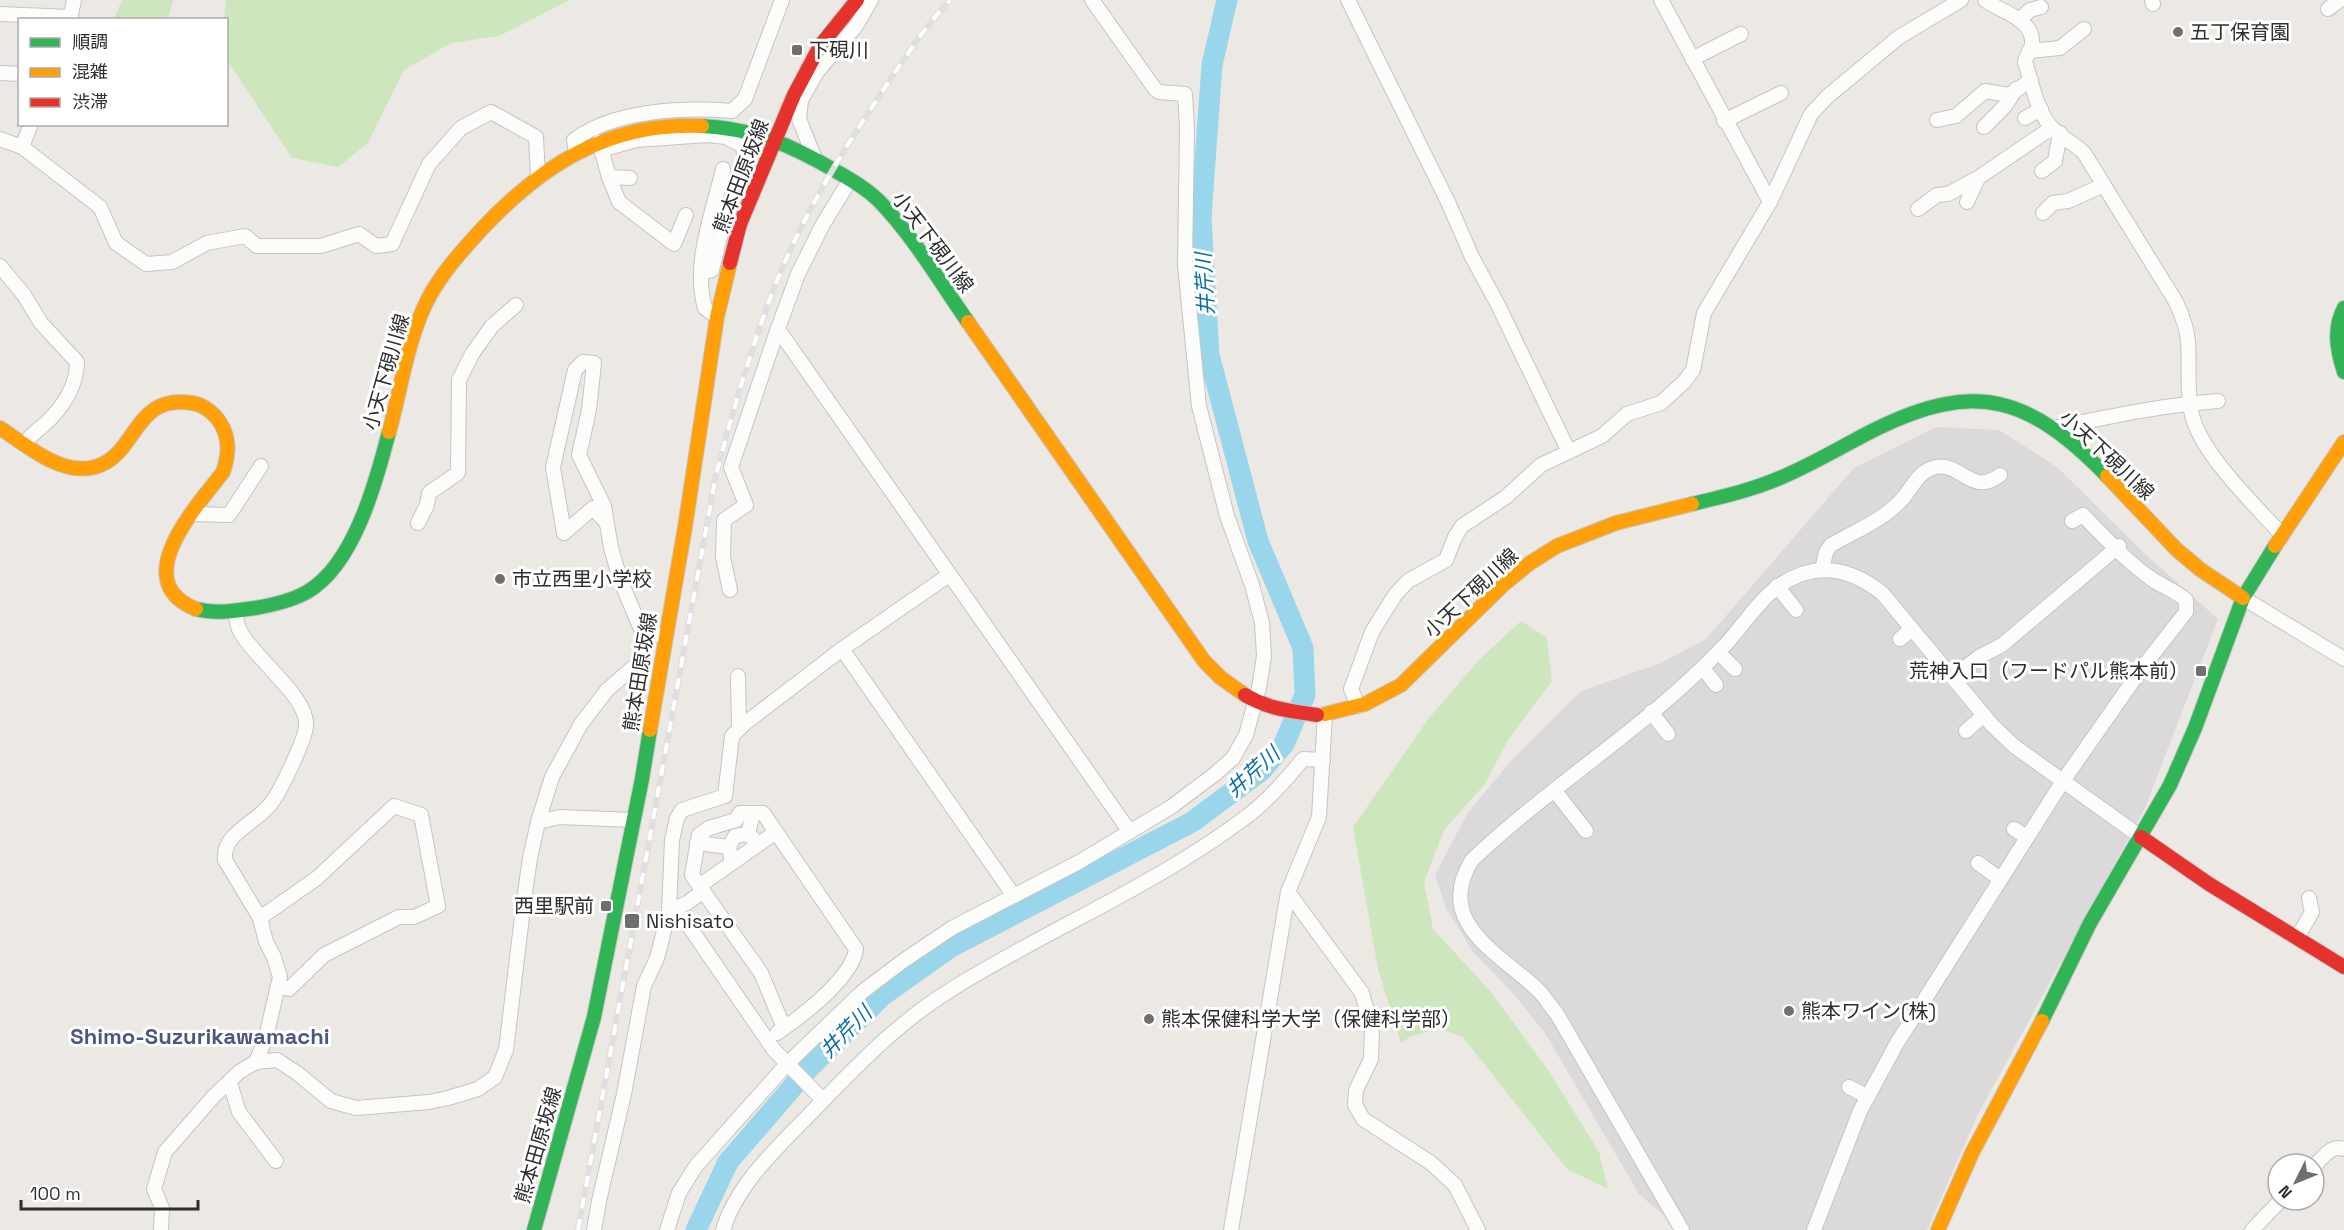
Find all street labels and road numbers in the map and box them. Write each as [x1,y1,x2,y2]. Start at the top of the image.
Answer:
street label: 熊本田原坂線 [707,115,775,237]
street label: 小天下硯川線 [887,186,979,298]
street label: 小天下硯川線 [357,311,415,433]
street label: 小天下硯川線 [2054,405,2160,505]
street label: 小天下硯川線 [1418,543,1524,643]
street label: 熊本田原坂線 [618,611,662,733]
street label: 熊本田原坂線 [509,1084,567,1206]

